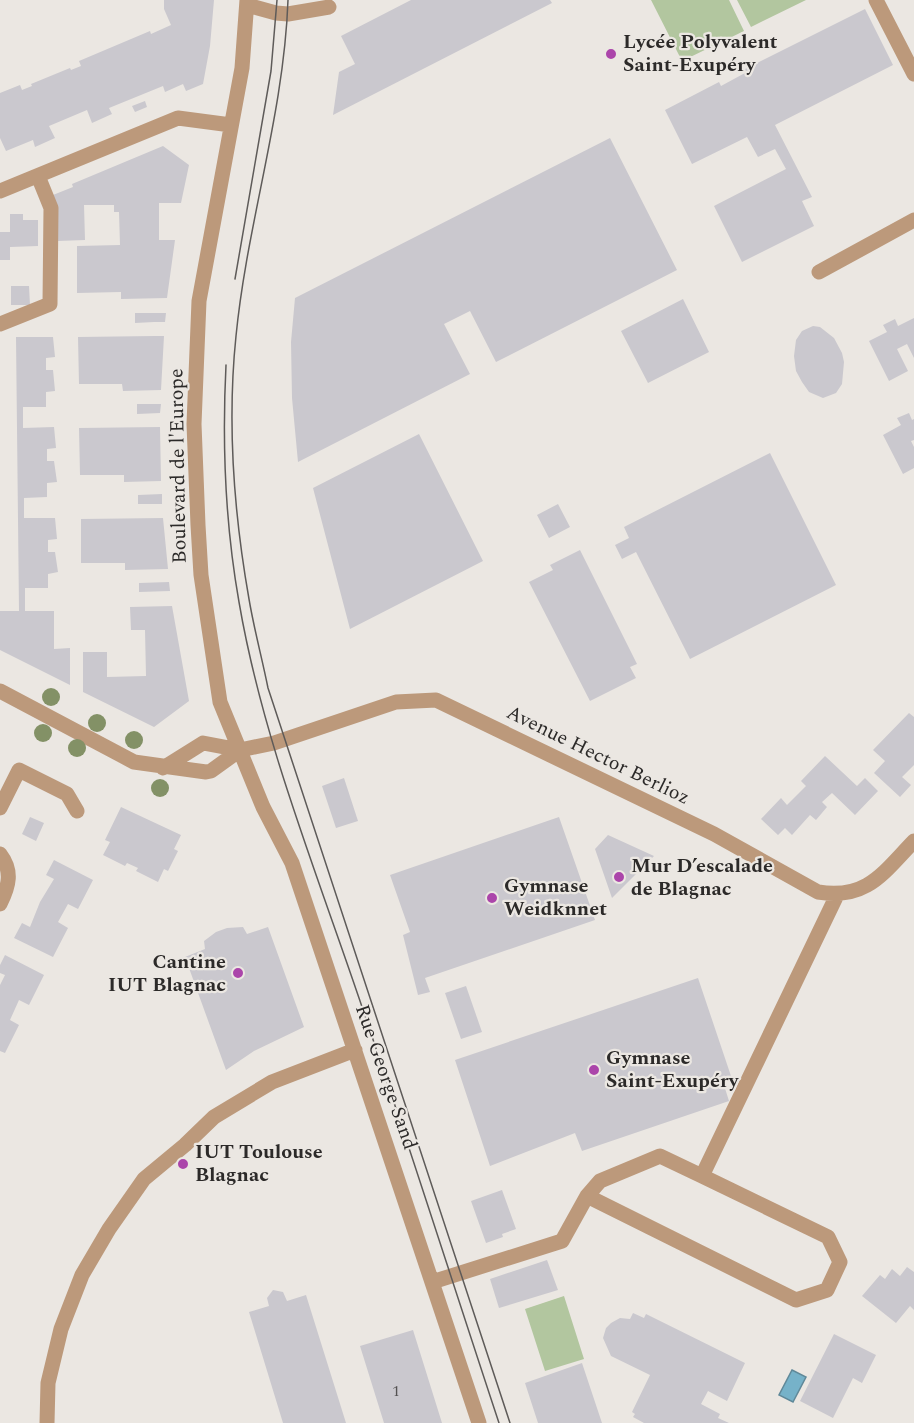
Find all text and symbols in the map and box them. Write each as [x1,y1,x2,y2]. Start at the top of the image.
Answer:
place label: Lycée Polyvalent Saint-Exupéry [623,27,778,80]
marker: Lycée Polyvalent Saint-Exupéry [604,47,618,61]
street label: Boulevard de l'Europe [161,368,195,564]
street label: Avenue Hector Berlioz [501,698,695,812]
place label: Mur D’escalade de Blagnac [631,851,773,904]
marker: Mur D’escalade de Blagnac [612,870,626,884]
place label: Gymnase Weidknnet [504,871,607,924]
marker: Gymnase Weidknnet [485,891,499,905]
place label: Cantine IUT Blagnac [108,947,226,1000]
marker: Cantine IUT Blagnac [231,966,245,980]
street label: Rue George Sand [347,1000,425,1154]
place label: Gymnase Saint-Exupéry [606,1043,740,1096]
marker: Gymnase Saint-Exupéry [587,1063,601,1077]
place label: IUT Toulouse Blagnac [195,1137,323,1190]
marker: IUT Toulouse Blagnac [176,1157,190,1171]
house number: 1 [392,1379,400,1403]

